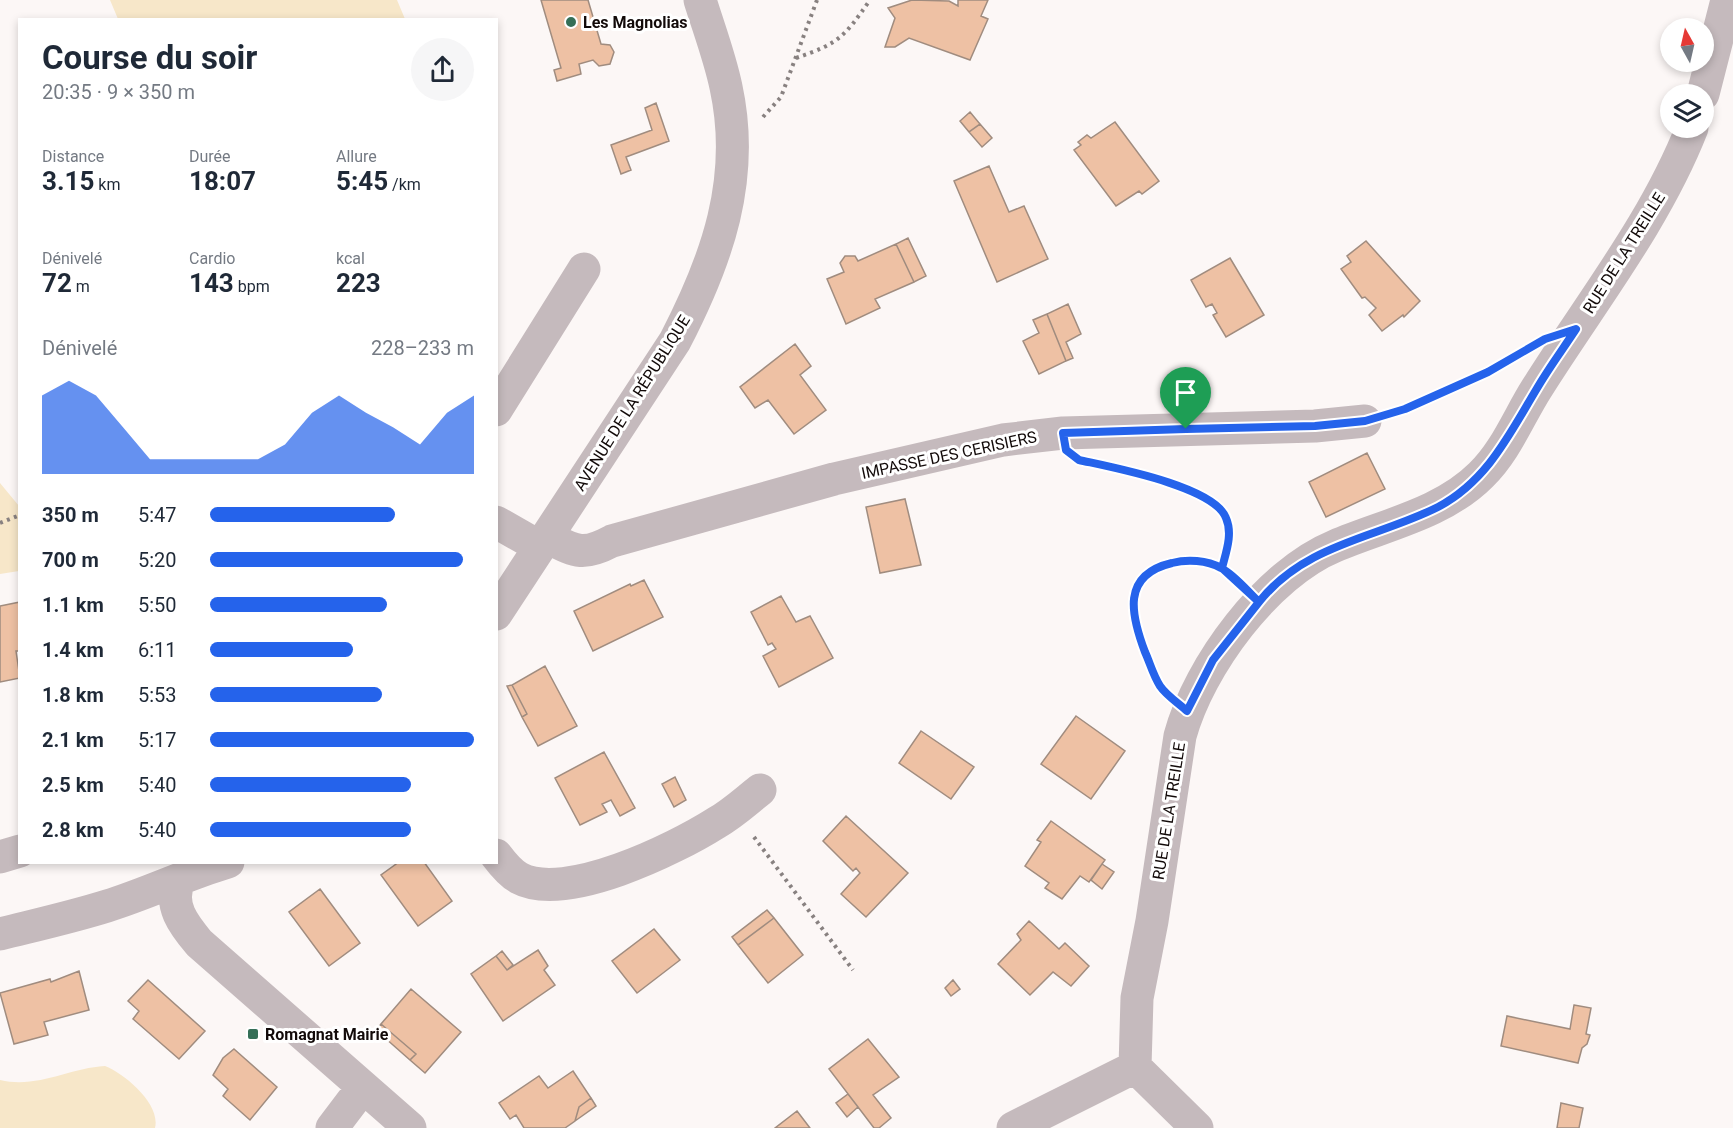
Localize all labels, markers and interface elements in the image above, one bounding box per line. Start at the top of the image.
place label: Les Magnolias [583,13,687,32]
marker: Les Magnolias [564,15,578,29]
north arrow [1660,18,1714,72]
map controls [1660,18,1714,138]
text: Course du soir [42,38,257,77]
button: share [411,38,474,101]
text: 20:35 · 9 × 350 m [42,80,195,104]
button: layers [1660,84,1714,138]
text: Distance [42,147,104,166]
text: Durée [189,147,231,166]
text: Allure [336,147,377,166]
text: 3.15 [42,166,94,196]
text: 18:07 [189,166,256,196]
text: 5:45 [336,166,388,196]
text: km [94,175,120,194]
text: /km [388,175,421,194]
street label: RUE DE LA TREILLE [1579,189,1669,317]
text: Dénivelé [42,249,102,268]
text: Cardio [189,249,235,268]
text: kcal [336,249,365,268]
text: 72 [42,268,72,298]
text: 143 [189,268,234,298]
text: 223 [336,268,381,298]
text: m [72,277,90,296]
text: bpm [234,277,270,296]
street label: AVENUE DE LA RÉPUBLIQUE [570,312,694,494]
text: Dénivelé [42,336,117,360]
text: 228–233 m [371,336,474,360]
pin [1160,367,1211,429]
icon: arrive [1169,376,1202,409]
street label: IMPASSE DES CERISIERS [860,427,1038,483]
text: 350 m [42,503,99,527]
text: 5:47 [138,503,177,527]
text: 700 m [42,548,99,572]
text: 5:20 [138,548,177,572]
text: 1.1 km [42,593,104,617]
text: 5:50 [138,593,177,617]
text: 1.4 km [42,638,104,662]
text: 6:11 [138,638,177,662]
text: 1.8 km [42,683,104,707]
text: 5:53 [138,683,177,707]
text: 2.1 km [42,728,104,752]
text: 5:17 [138,728,177,752]
street label: RUE DE LA TREILLE [1149,741,1189,881]
text: 2.5 km [42,773,104,797]
text: 5:40 [138,773,177,797]
text: 2.8 km [42,818,104,842]
text: 5:40 [138,818,177,842]
place label: Romagnat Mairie [265,1025,389,1044]
marker: Romagnat Mairie [246,1027,260,1041]

